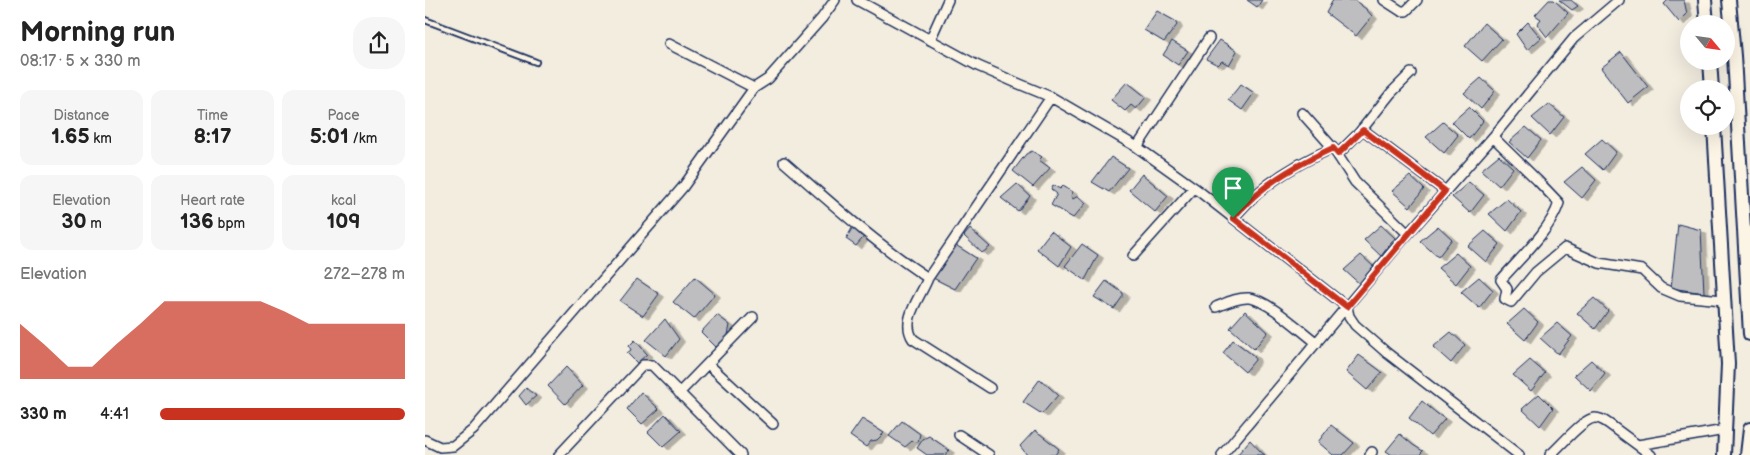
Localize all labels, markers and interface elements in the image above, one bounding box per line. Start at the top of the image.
north arrow [1680,15,1735,70]
map controls [1680,15,1735,135]
text: Morning run [20,16,175,49]
button: share [353,17,405,69]
text: 08:17 · 5 × 330 m [20,52,141,71]
button: locate [1680,80,1735,135]
text: Distance [54,107,109,124]
text: Time [197,107,228,124]
text: Pace [328,107,359,124]
text: 1.65 [51,124,90,149]
text: 8:17 [193,124,232,149]
text: 5:01 [310,124,349,149]
text: km [90,130,112,147]
text: /km [349,130,377,147]
pin [1212,167,1254,218]
icon: arrive [1219,174,1247,202]
text: Elevation [52,192,111,209]
text: Heart rate [180,192,245,209]
text: kcal [331,192,356,209]
text: 30 [61,209,87,234]
text: 136 [180,209,214,234]
text: 109 [326,209,361,234]
text: m [87,215,102,232]
text: bpm [214,215,245,232]
text: Elevation [20,265,87,284]
text: 272–278 m [324,265,405,284]
text: 330 m [20,405,67,424]
text: 4:41 [100,405,129,424]

